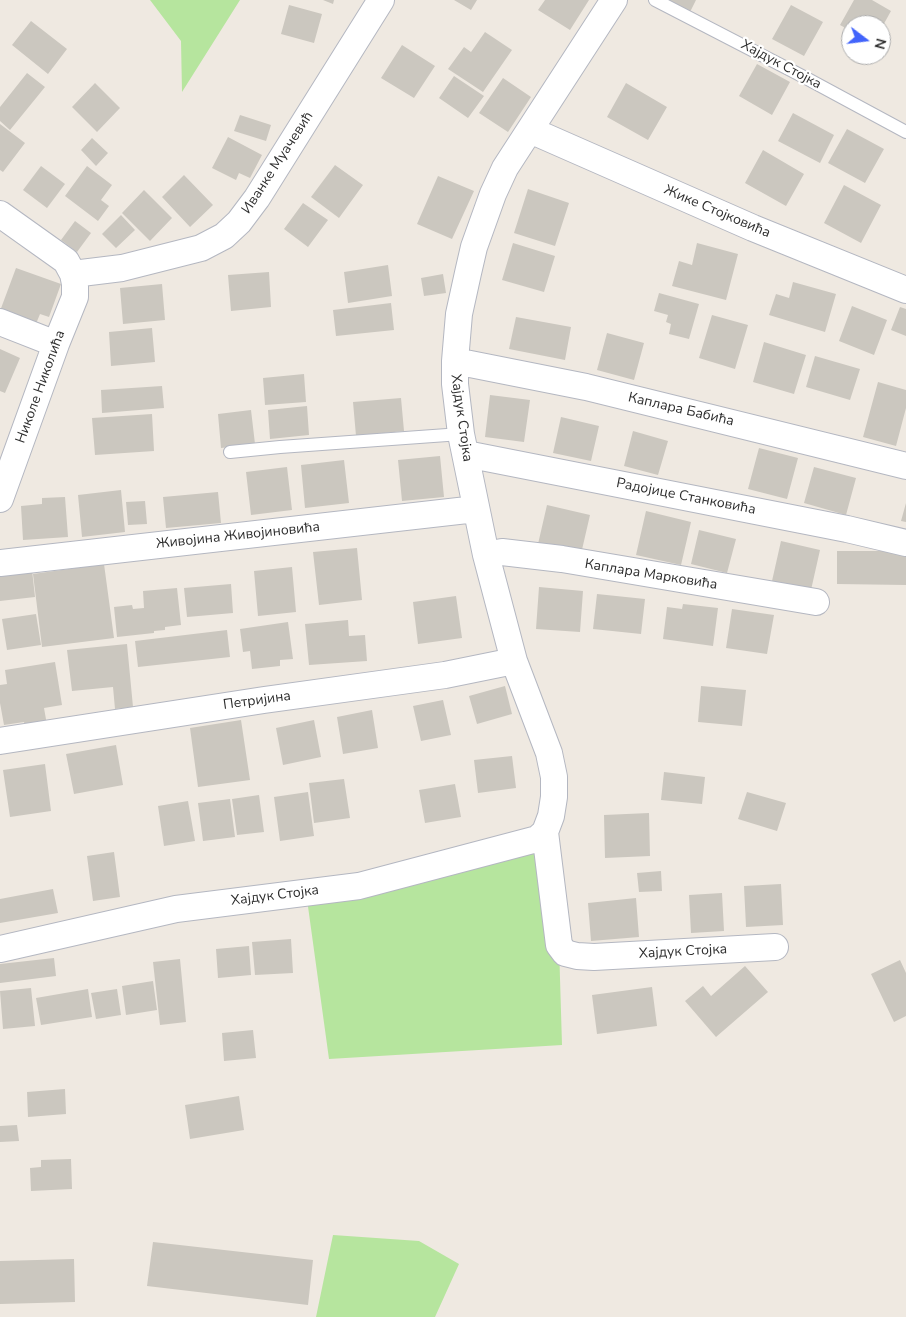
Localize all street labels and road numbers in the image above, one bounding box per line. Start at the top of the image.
street label: Хајдук Стојка [738,37,824,93]
street label: Иванке Муачевић [239,109,317,217]
street label: Жике Стојковића [661,182,773,242]
street label: Николе Николића [13,328,69,446]
street label: Хајдук Стојка [447,373,475,463]
street label: Каплара Бабића [626,390,736,430]
street label: Радојице Станковића [615,475,757,519]
street label: Живојина Живојиновића [155,519,321,553]
street label: Каплара Марковића [583,556,719,594]
street label: Петријина [222,688,292,714]
street label: Хајдук Стојка [230,882,320,910]
street label: Хајдук Стојка [638,941,728,963]

